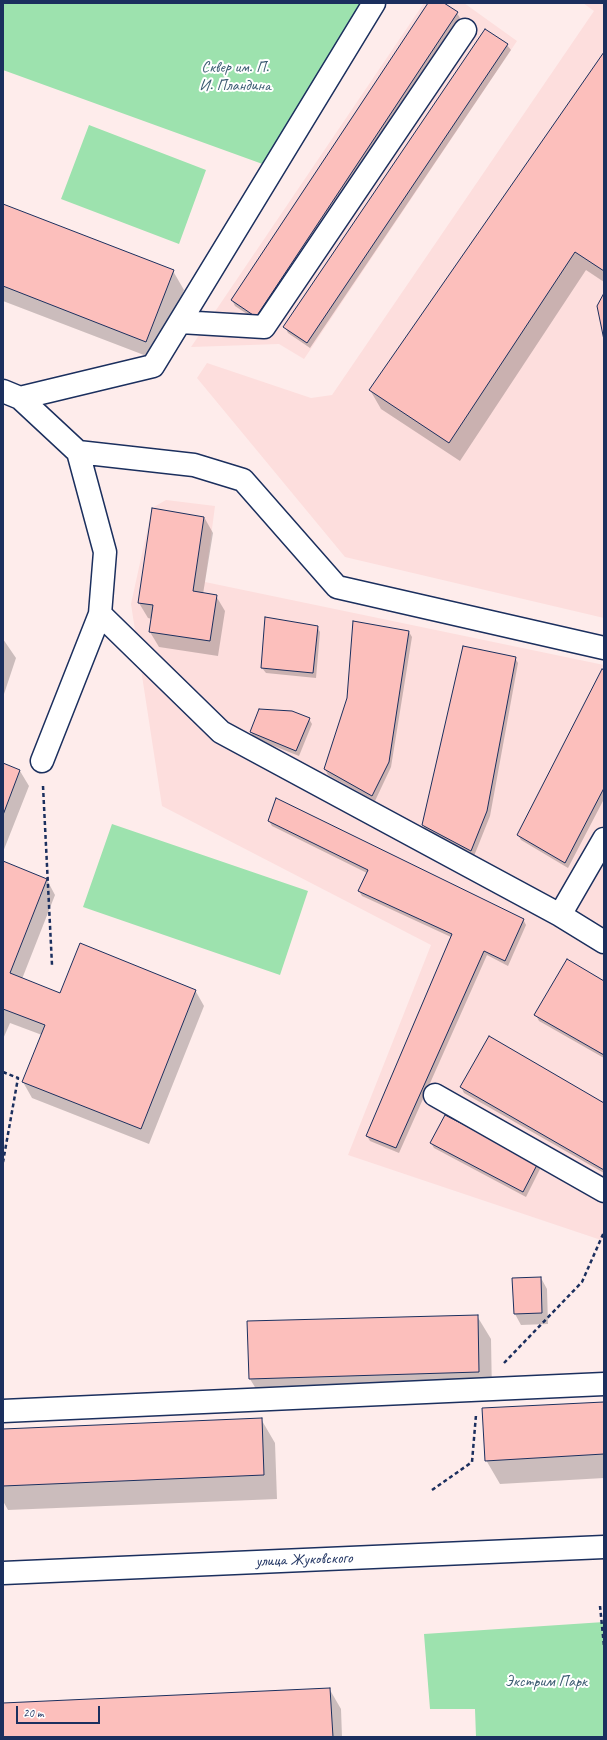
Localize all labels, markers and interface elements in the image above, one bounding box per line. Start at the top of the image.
park label: Сквер им. П. И. Пландина [199,58,271,96]
street label: улица Жуковского [255,1549,353,1571]
park label: Экстрим Парк [505,1672,587,1692]
scale bar [18,1698,102,1724]
text: 20 m [23,1705,43,1721]

